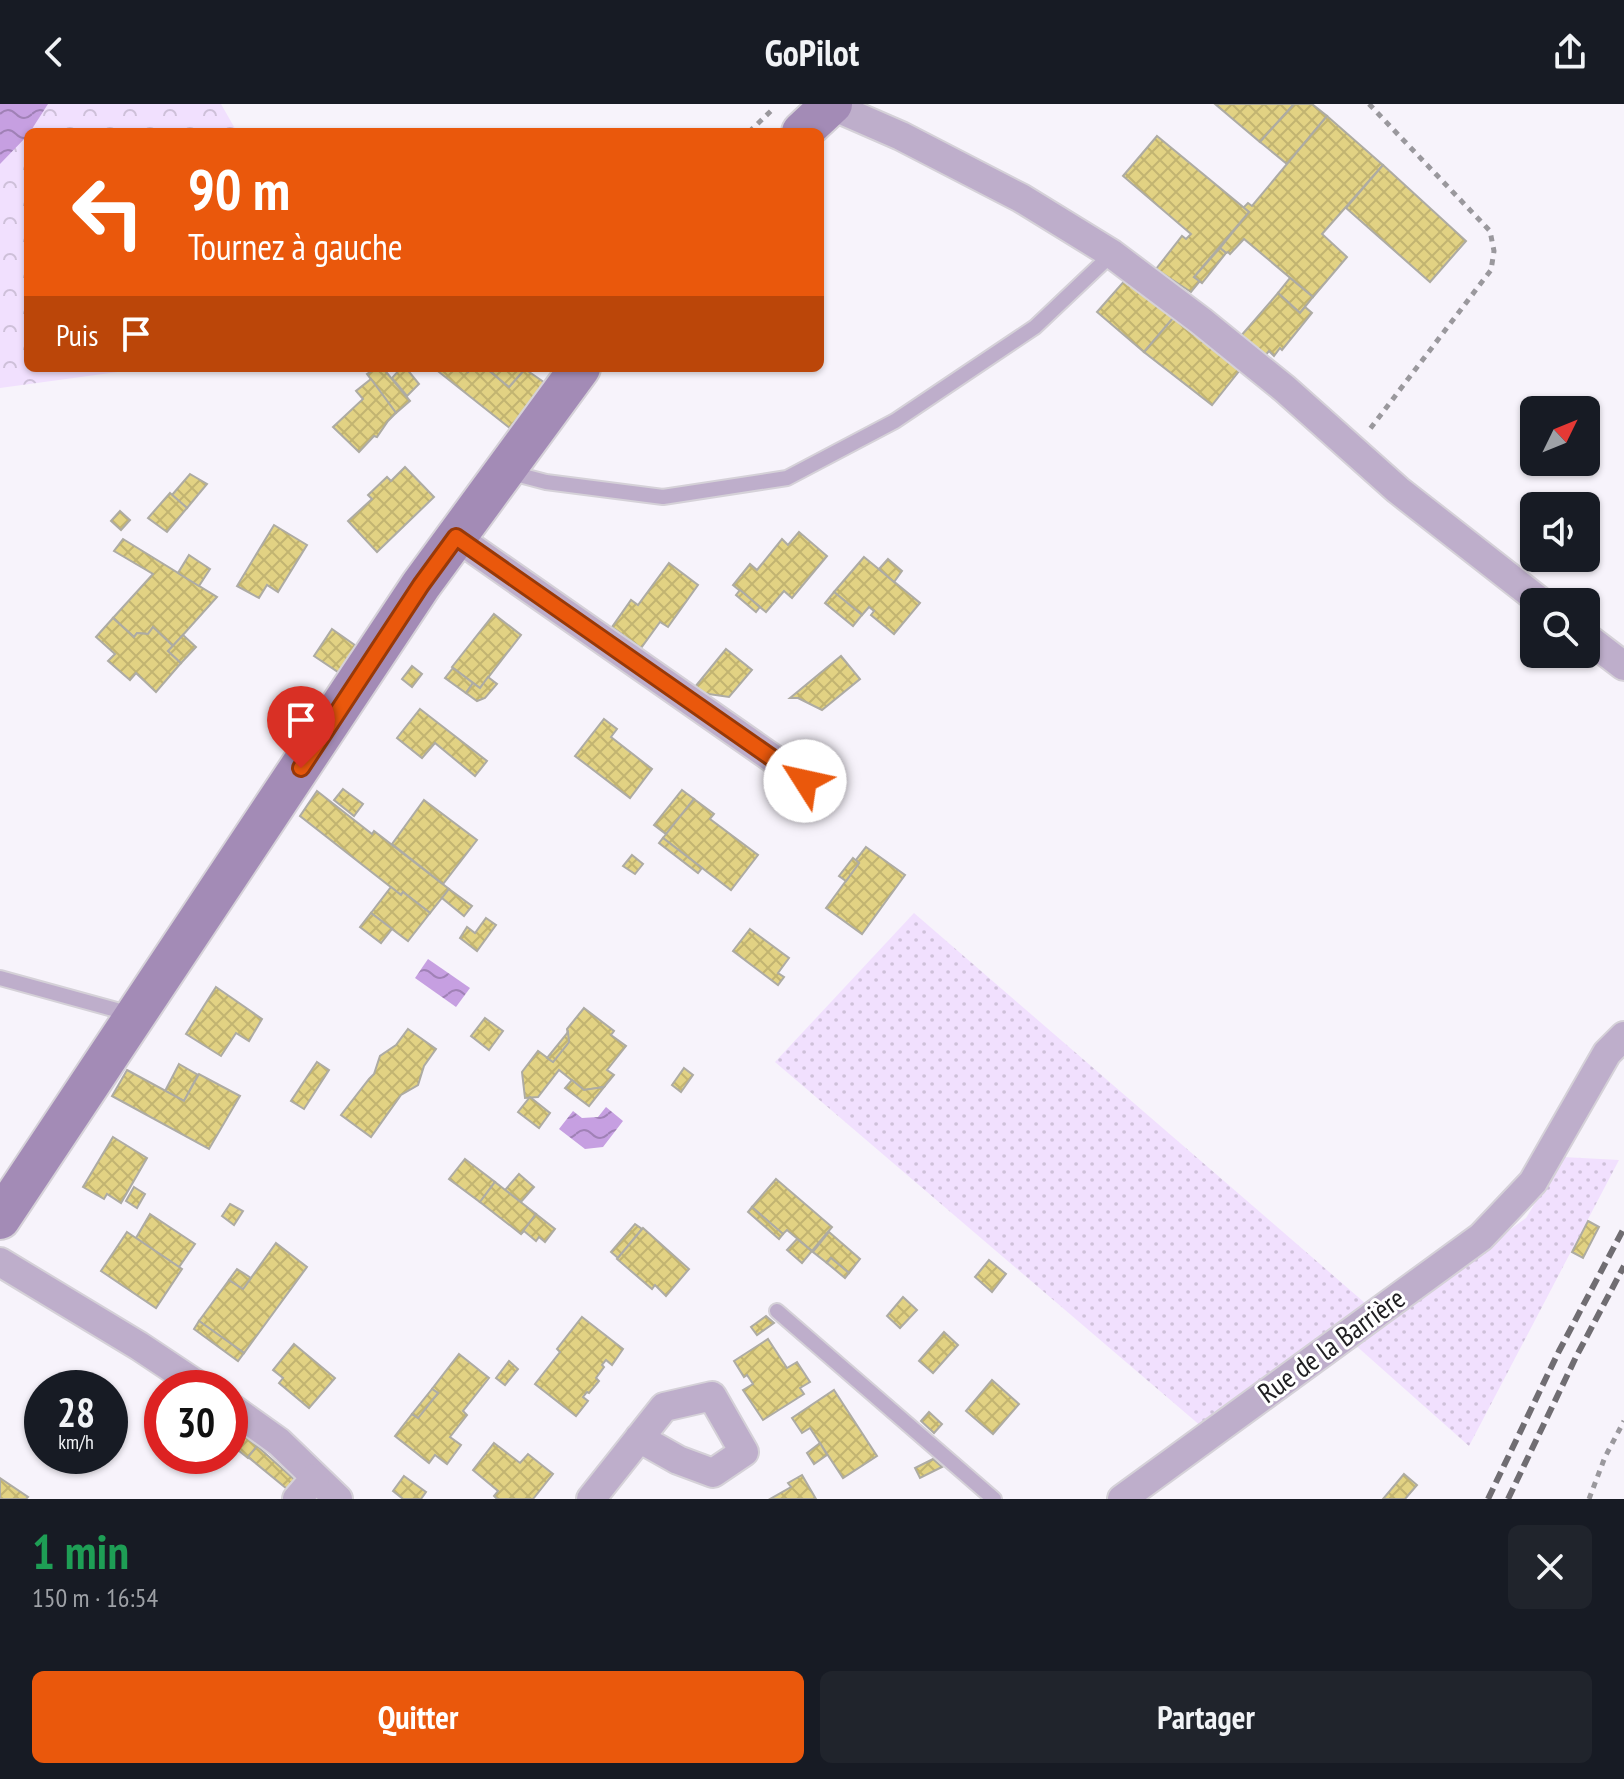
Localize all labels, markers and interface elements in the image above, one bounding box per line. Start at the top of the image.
text: GoPilot [765,29,859,76]
icon: back [32,30,76,74]
icon: share [1548,30,1592,74]
text: 90 m [188,153,290,225]
icon: left [56,160,160,264]
text: Tournez à gauche [188,223,403,270]
icon: arrive [114,312,158,356]
text: Puis [56,315,98,354]
north arrow [1520,396,1600,476]
map controls [1520,396,1600,668]
button: sound [1520,492,1600,572]
button: search [1520,588,1600,668]
pin [267,686,335,768]
icon: arrive [279,698,323,742]
position arrow [763,739,847,823]
street label: Rue de la Barrière [1250,1279,1412,1411]
speed limit sign: 30 [144,1370,248,1474]
text: 28 [57,1386,95,1438]
text: km/h [58,1429,94,1455]
text: 1 min [32,1520,129,1582]
button: close [1508,1525,1592,1609]
text: 150 m · 16:54 [32,1581,158,1614]
button: Quitter [32,1671,804,1763]
button: Partager [820,1671,1592,1763]

